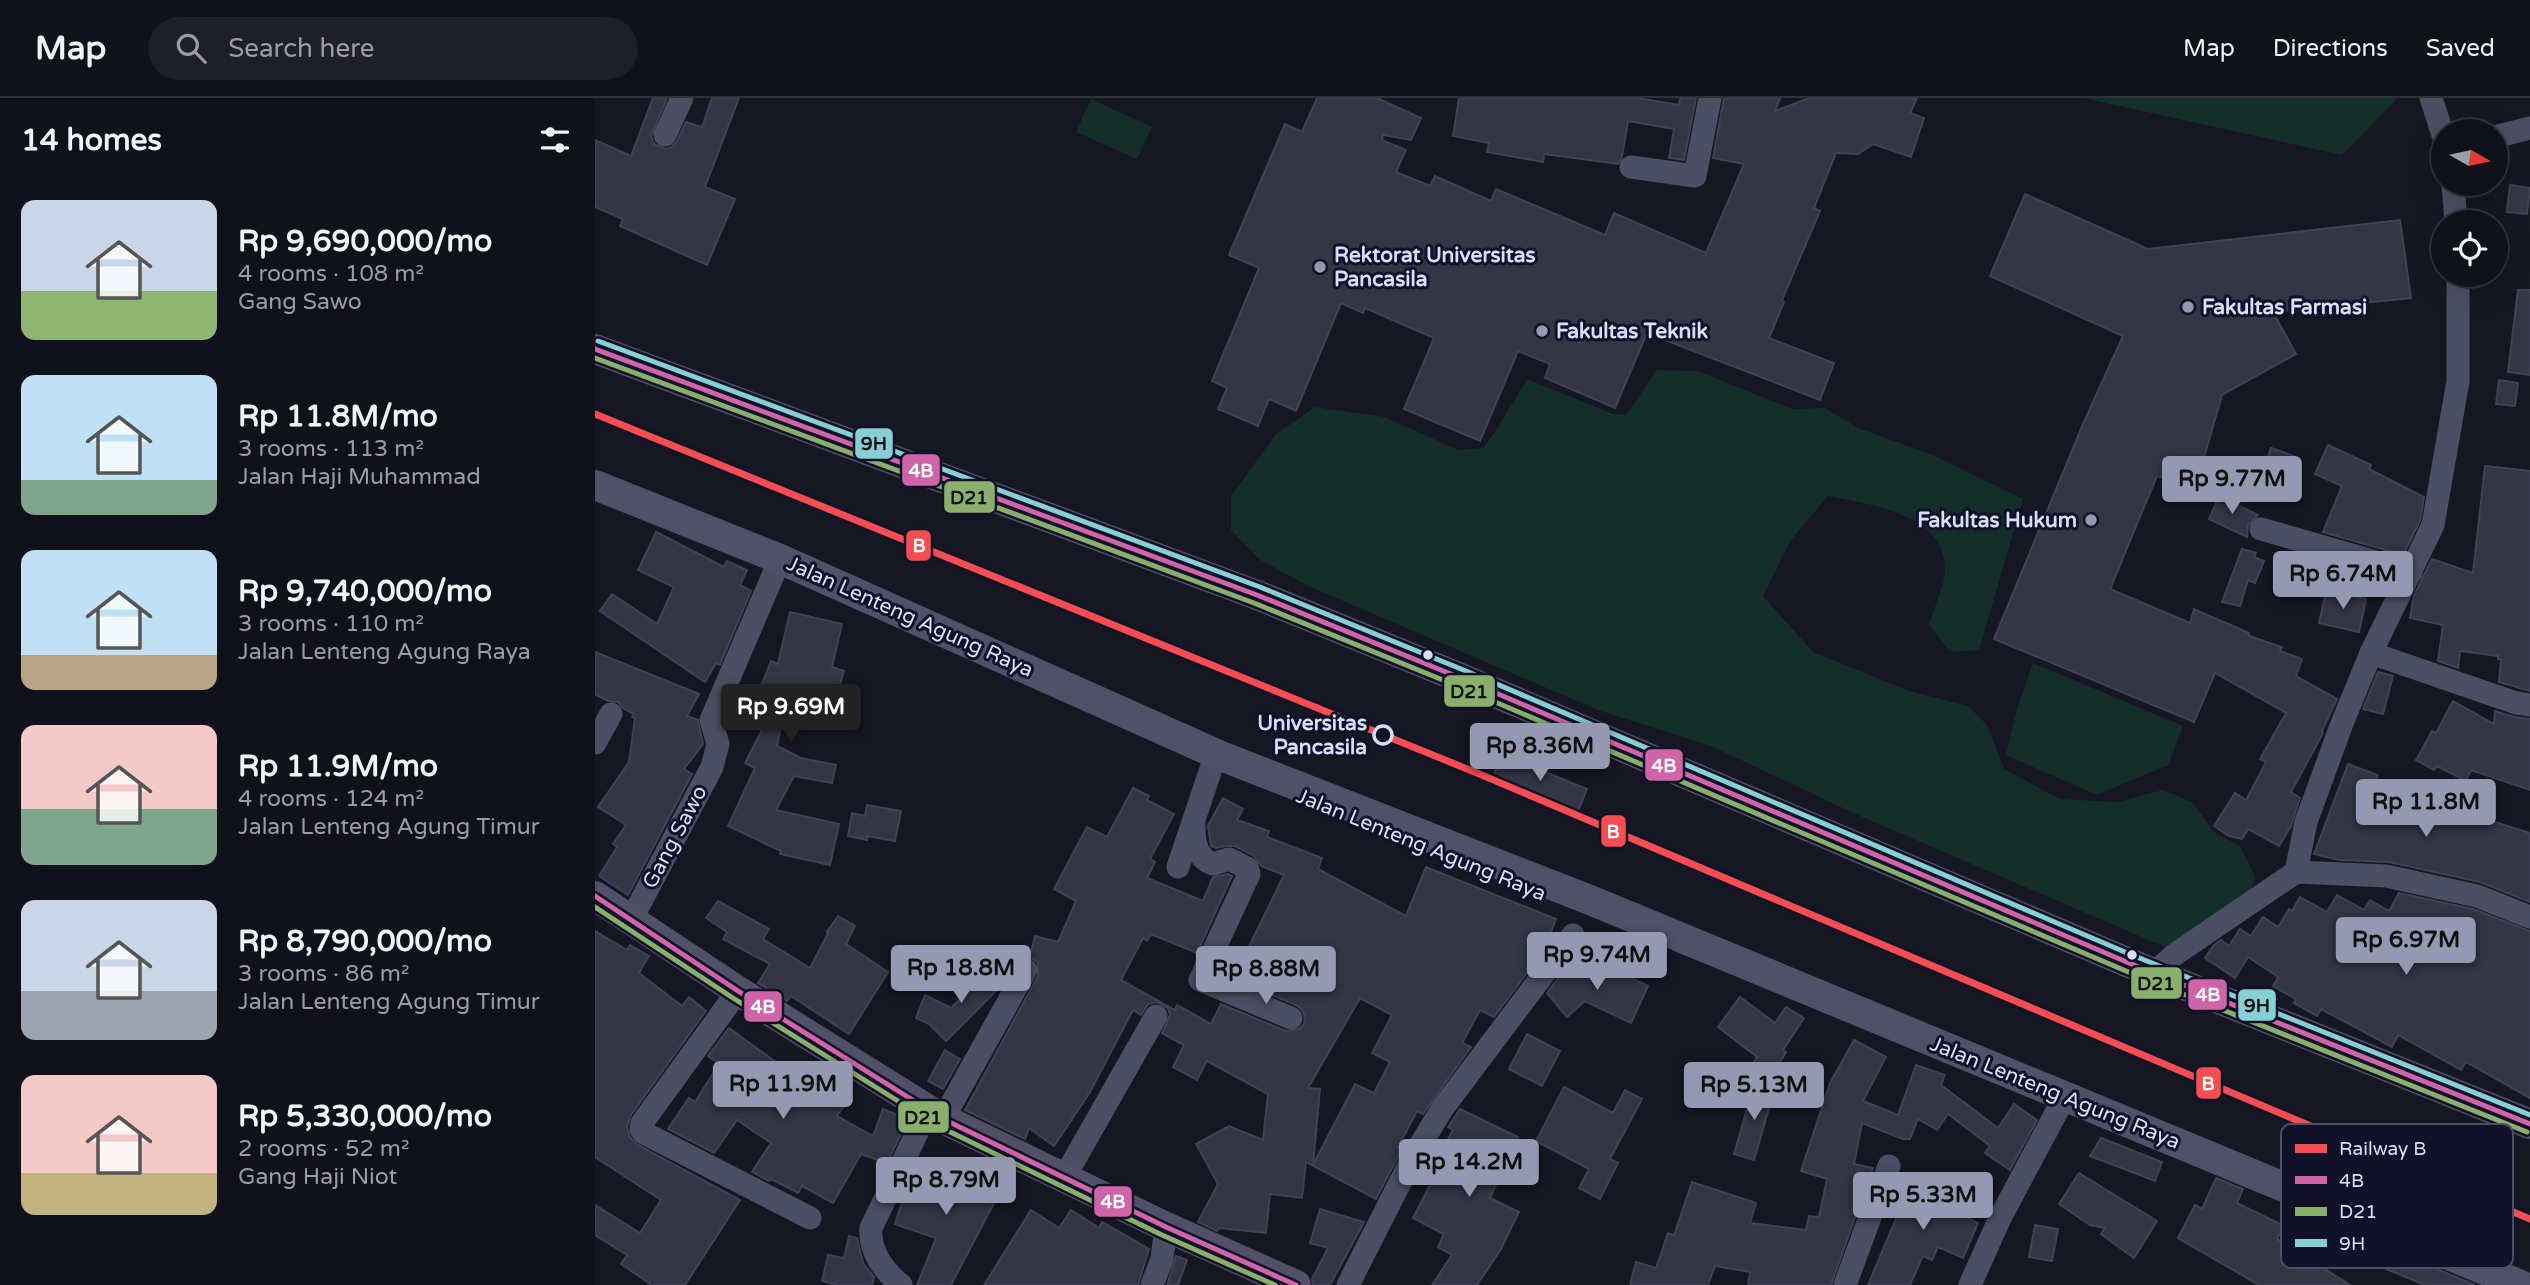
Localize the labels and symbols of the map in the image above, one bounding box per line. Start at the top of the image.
north arrow [2431,119,2508,196]
place label: Rektorat Universitas Pancasila [1334,243,1536,292]
marker: Rektorat Universitas Pancasila [1312,259,1328,275]
place label: Fakultas Farmasi [2202,295,2367,320]
marker: Fakultas Farmasi [2180,299,2196,315]
place label: Fakultas Teknik [1556,319,1709,344]
marker: Fakultas Teknik [1534,323,1550,339]
line badge: 9H [854,427,894,460]
text: 9H [861,433,887,455]
line badge: 4B [901,453,941,487]
pin: Rp 9.77M [2160,456,2304,516]
text: 4B [908,460,934,482]
line badge: D21 [943,480,996,514]
text: D21 [950,487,988,509]
place label: Fakultas Hukum [1917,508,2077,533]
marker: Fakultas Hukum [2083,512,2099,528]
line badge: B [905,529,932,562]
text: B [912,535,926,557]
street label: Jalan Lenteng Agung Raya [783,551,1037,683]
pin: Rp 6.74M [2271,552,2415,611]
unlabelled marker [1421,648,1435,662]
line badge: D21 [1443,674,1496,708]
text: D21 [1450,681,1488,703]
pin: Rp 9.69M [719,684,863,744]
place label: Universitas Pancasila [1257,711,1367,760]
pin: Rp 8.36M [1468,724,1612,783]
marker: Universitas Pancasila [1373,725,1393,745]
line badge: 4B [1644,748,1684,782]
text: 4B [1651,755,1677,777]
pin: Rp 11.8M [2354,780,2498,839]
street label: Gang Sawo [637,781,713,893]
street label: Jalan Lenteng Agung Raya [1292,783,1550,907]
line badge: B [1600,814,1627,848]
text: B [1606,821,1620,843]
pin: Rp 6.97M [2334,918,2478,977]
pin: Rp 9.74M [1525,932,1669,992]
pin: Rp 18.8M [889,946,1033,1005]
pin: Rp 8.88M [1194,946,1338,1006]
unlabelled marker [2125,948,2139,962]
line badge: D21 [2130,966,2183,1000]
text: D21 [2137,973,2175,995]
line badge: 4B [2187,978,2228,1011]
text: 4B [2195,984,2221,1006]
line badge: 9H [2237,988,2277,1022]
line badge: 4B [743,990,783,1023]
text: 9H [2244,995,2270,1017]
text: 4B [750,996,776,1018]
street label: Jalan Lenteng Agung Raya [1926,1031,2184,1155]
pin: Rp 11.9M [711,1062,855,1121]
pin: Rp 5.13M [1682,1062,1826,1122]
line badge: B [2195,1066,2222,1100]
text: B [2201,1073,2215,1095]
line badge: D21 [897,1100,950,1134]
text: D21 [904,1107,942,1129]
legend [2281,1124,2513,1268]
text: Railway B [2339,1138,2426,1160]
pin: Rp 14.2M [1397,1140,1541,1199]
pin: Rp 8.79M [874,1158,1018,1217]
text: 4B [2339,1170,2364,1192]
pin: Rp 5.33M [1851,1172,1995,1232]
line badge: 4B [1093,1185,1133,1218]
text: 4B [1100,1191,1126,1213]
text: D21 [2339,1201,2377,1223]
text: 9H [2339,1233,2365,1255]

